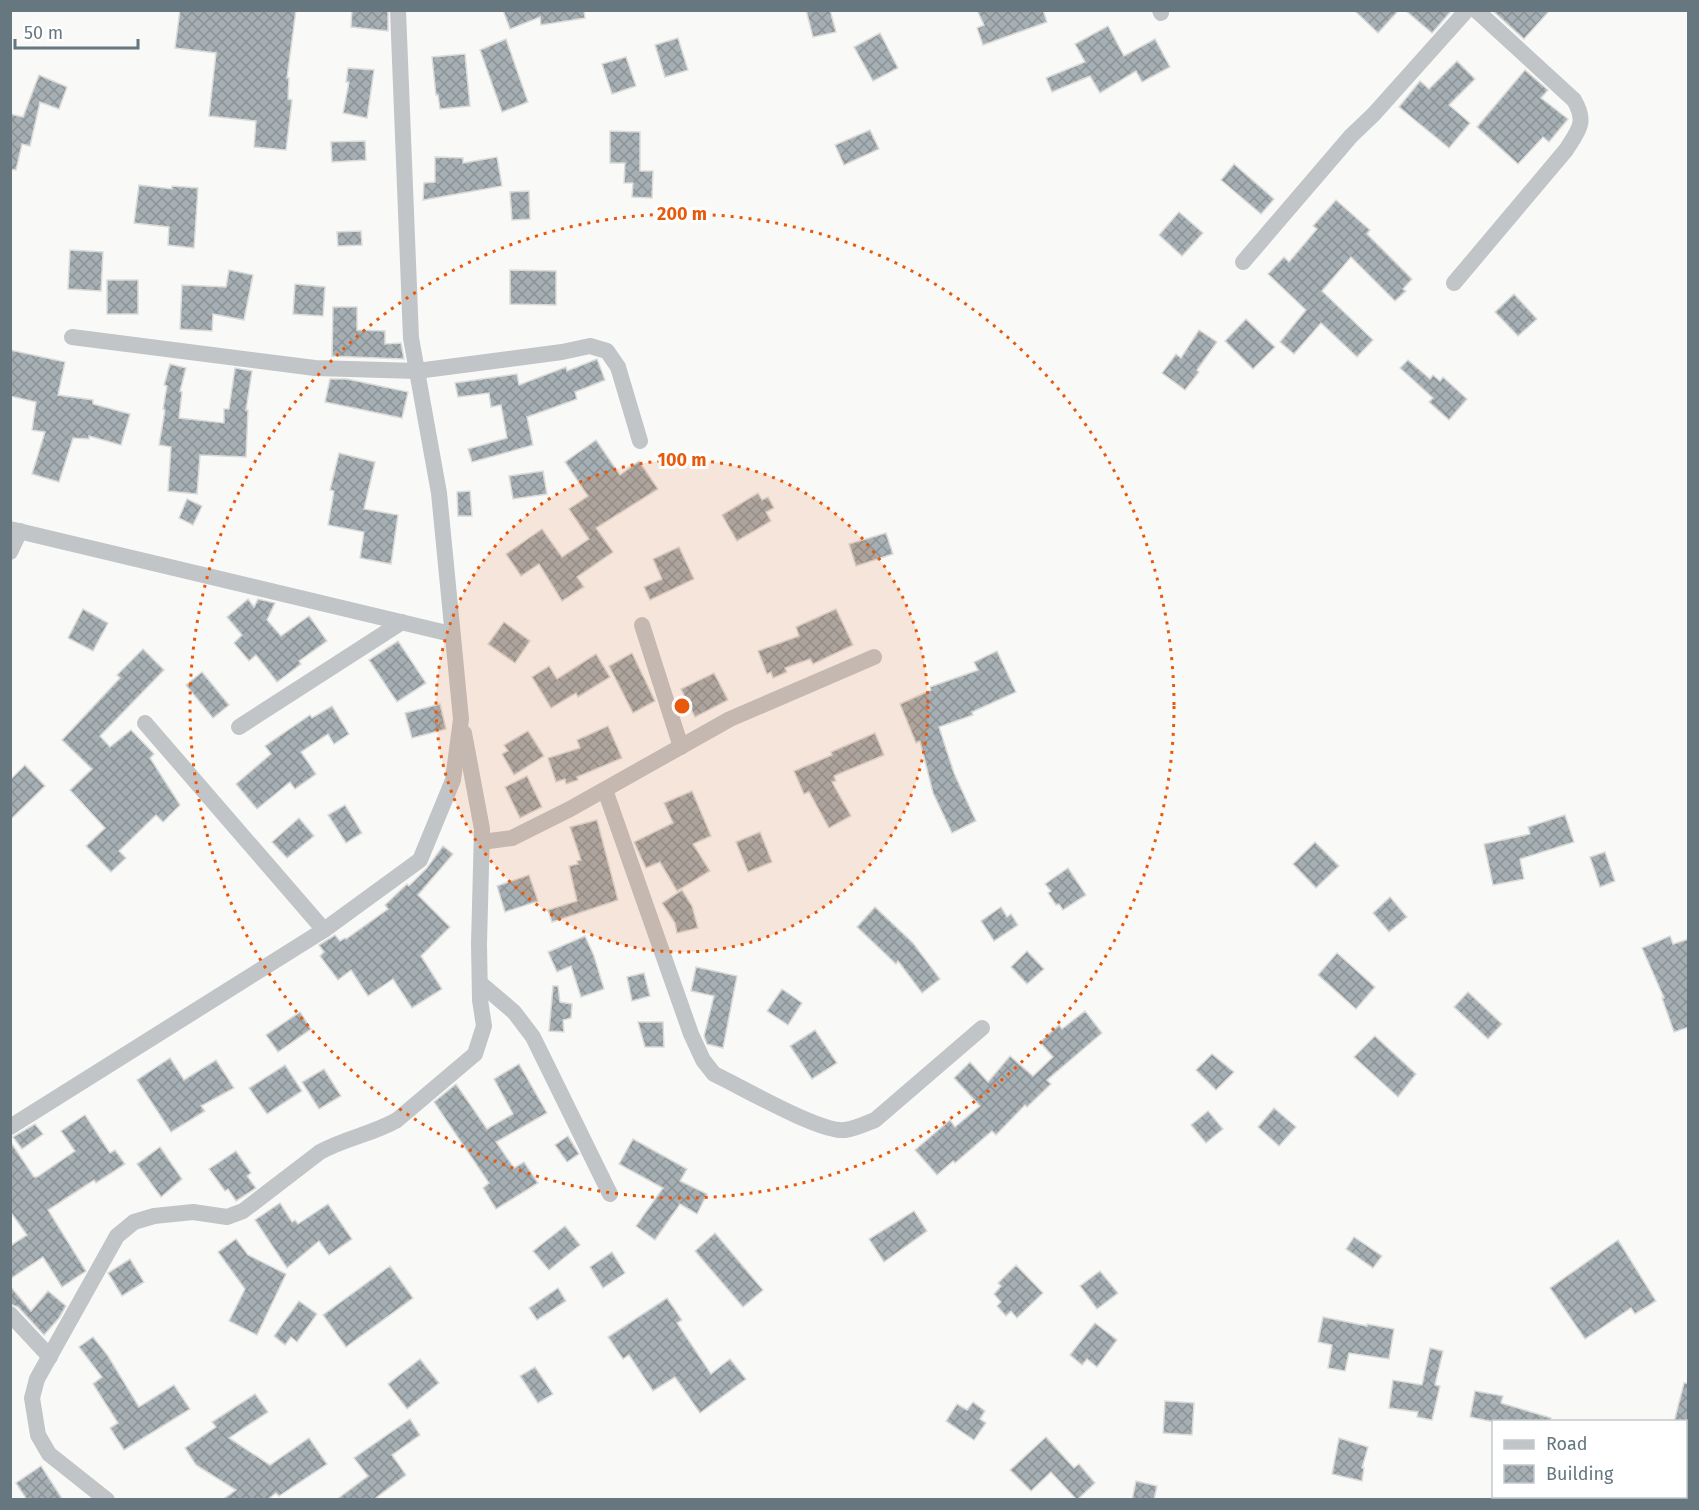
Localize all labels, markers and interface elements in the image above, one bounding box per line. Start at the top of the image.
scale bar [15,12,138,50]
text: 50 m [24,22,63,44]
text: 200 m [657,203,707,225]
text: 100 m [658,449,706,471]
centre of rings [672,696,692,716]
legend [1492,1420,1687,1498]
text: Road [1546,1433,1588,1455]
text: Building [1546,1463,1614,1485]

